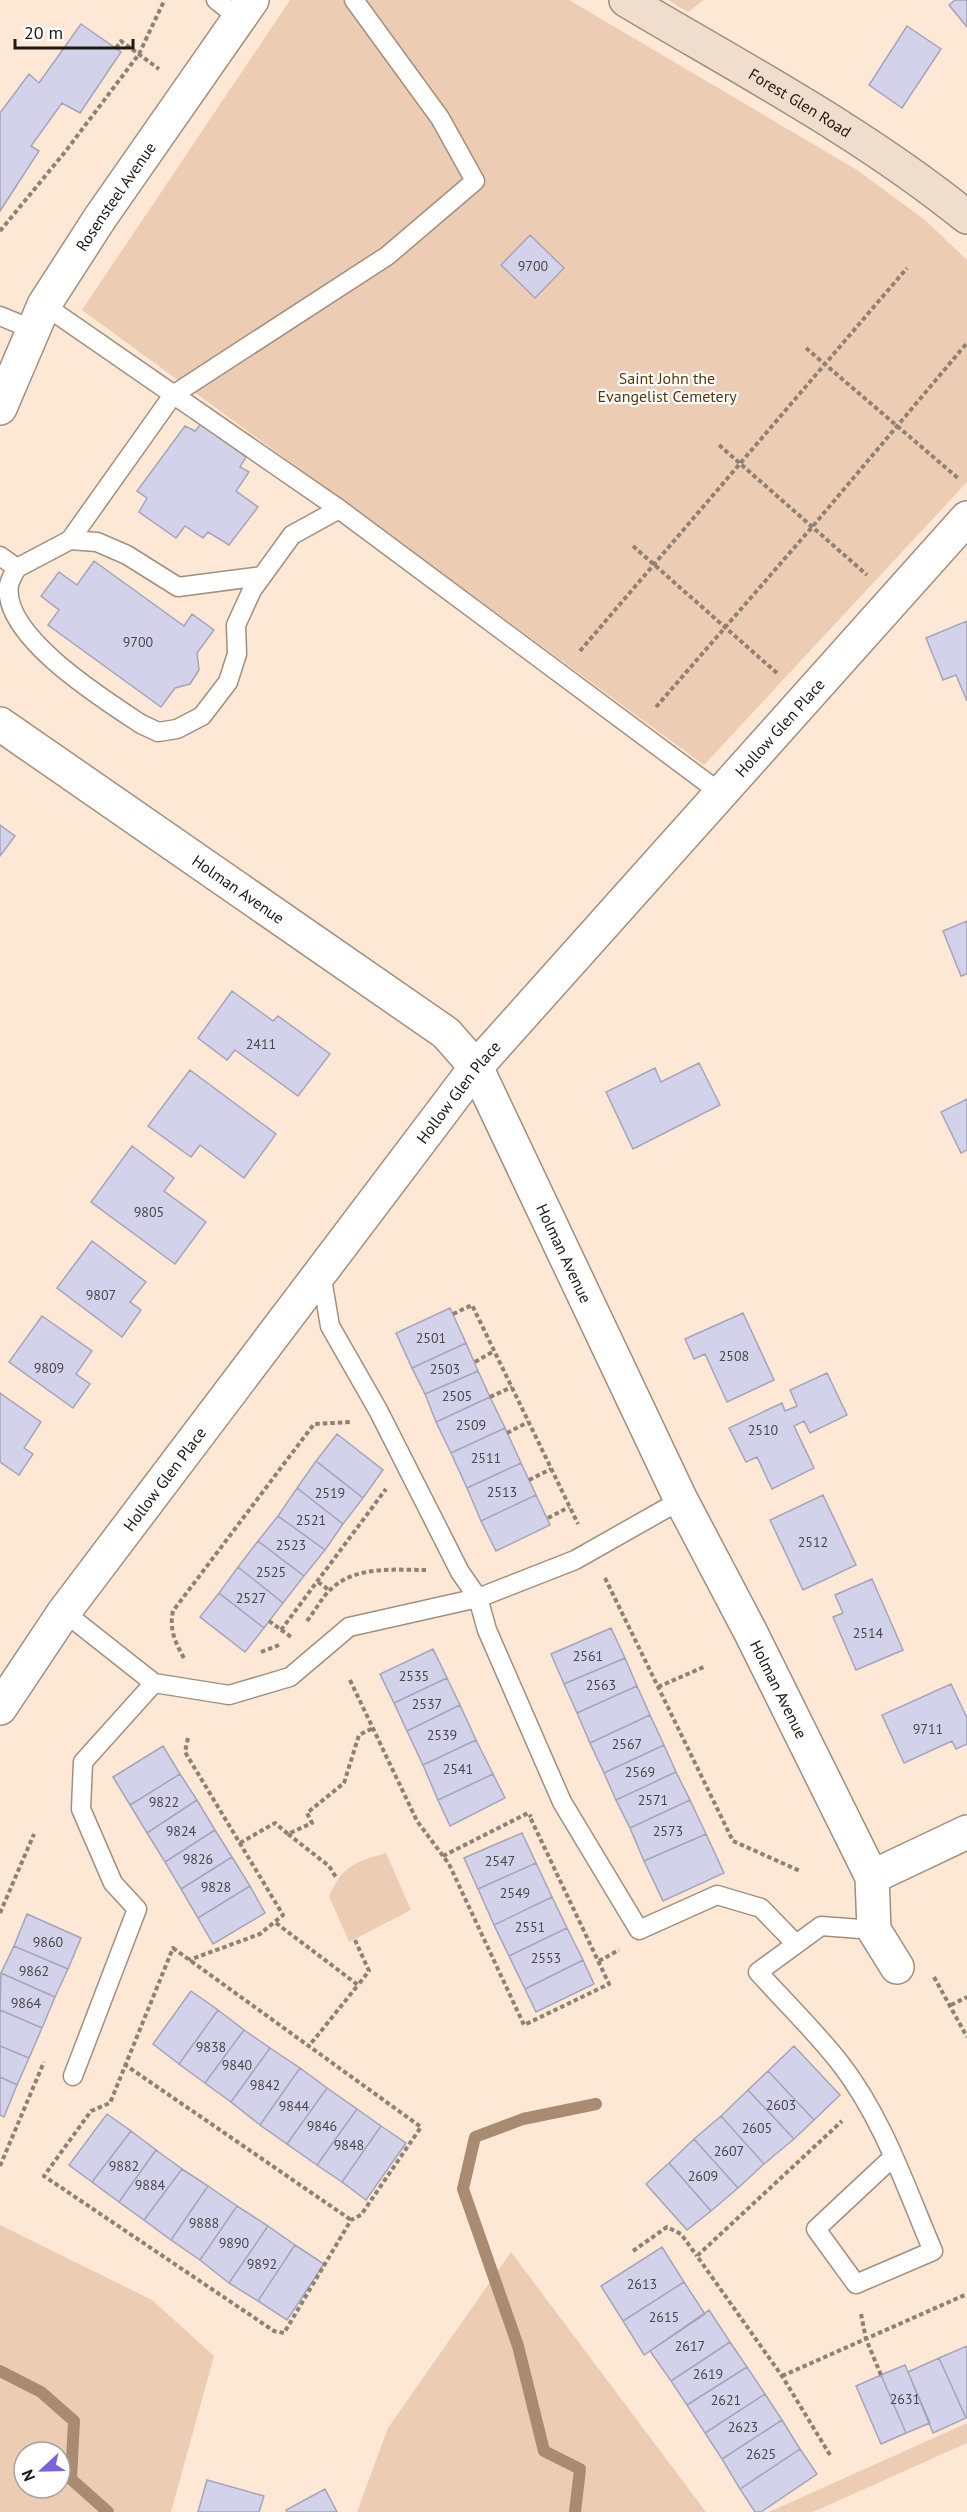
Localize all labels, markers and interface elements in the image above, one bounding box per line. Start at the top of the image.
scale bar [15,12,134,50]
text: 20 m [24,21,63,44]
street label: Forest Glen Road [745,64,855,141]
street label: Rosensteel Avenue [71,138,160,255]
house number: 9700 [518,257,549,275]
park label: Saint John the Evangelist Cemetery [597,368,737,406]
house number: 9700 [123,633,154,651]
street label: Hollow Glen Place [730,674,829,781]
street label: Holman Avenue [188,850,288,928]
house number: 2411 [246,1035,276,1053]
street label: Hollow Glen Place [412,1037,505,1147]
street label: Holman Avenue [532,1200,596,1306]
house number: 9805 [134,1203,164,1221]
house number: 9807 [86,1286,116,1304]
house number: 2501 [416,1329,446,1347]
house number: 2508 [719,1347,749,1365]
house number: 9809 [34,1359,64,1377]
house number: 2503 [430,1360,460,1378]
house number: 2505 [442,1387,472,1405]
house number: 2509 [456,1416,486,1434]
house number: 2510 [748,1421,779,1439]
street label: Hollow Glen Place [119,1423,210,1535]
house number: 2511 [471,1449,501,1467]
house number: 2513 [487,1483,517,1501]
house number: 2519 [315,1484,345,1502]
house number: 2521 [296,1511,326,1529]
house number: 2512 [798,1533,828,1551]
house number: 2523 [276,1536,306,1554]
house number: 2525 [256,1563,286,1581]
house number: 2527 [236,1589,266,1607]
house number: 2514 [853,1624,884,1642]
street label: Holman Avenue [746,1637,812,1742]
house number: 2561 [573,1647,603,1665]
house number: 2535 [399,1667,429,1685]
house number: 2563 [586,1676,616,1694]
house number: 2537 [412,1695,442,1713]
house number: 9711 [913,1720,943,1738]
house number: 2539 [427,1726,457,1744]
house number: 2567 [612,1735,642,1753]
house number: 2541 [443,1760,473,1778]
house number: 2569 [625,1763,655,1781]
house number: 2571 [638,1791,668,1809]
house number: 9822 [149,1793,179,1811]
house number: 9824 [166,1822,197,1840]
house number: 2573 [653,1822,683,1840]
house number: 9826 [183,1850,213,1868]
house number: 2547 [485,1852,515,1870]
house number: 9828 [201,1878,231,1896]
house number: 2549 [500,1884,530,1902]
house number: 2551 [515,1918,545,1936]
house number: 9860 [33,1933,64,1951]
house number: 2553 [531,1949,561,1967]
house number: 9862 [19,1962,49,1980]
house number: 9864 [11,1994,42,2012]
house number: 9838 [196,2038,226,2056]
house number: 9840 [222,2056,253,2074]
house number: 9842 [250,2076,280,2094]
house number: 2603 [766,2096,796,2114]
house number: 9844 [279,2097,310,2115]
house number: 9846 [307,2117,337,2135]
house number: 2605 [742,2119,772,2137]
house number: 9848 [334,2136,364,2154]
house number: 2607 [714,2142,744,2160]
house number: 9882 [109,2157,139,2175]
house number: 2609 [688,2167,718,2185]
house number: 9884 [135,2176,166,2194]
house number: 9888 [189,2214,219,2232]
house number: 9890 [219,2234,250,2252]
house number: 9892 [247,2255,277,2273]
house number: 2613 [627,2275,657,2293]
house number: 2615 [649,2308,679,2326]
house number: 2617 [675,2337,705,2355]
house number: 2619 [693,2365,723,2383]
house number: 2631 [890,2390,920,2408]
house number: 2621 [711,2391,741,2409]
house number: 2623 [728,2418,758,2436]
north arrow [12,2440,72,2500]
house number: 2625 [746,2445,776,2463]
text: N [17,2467,39,2484]

